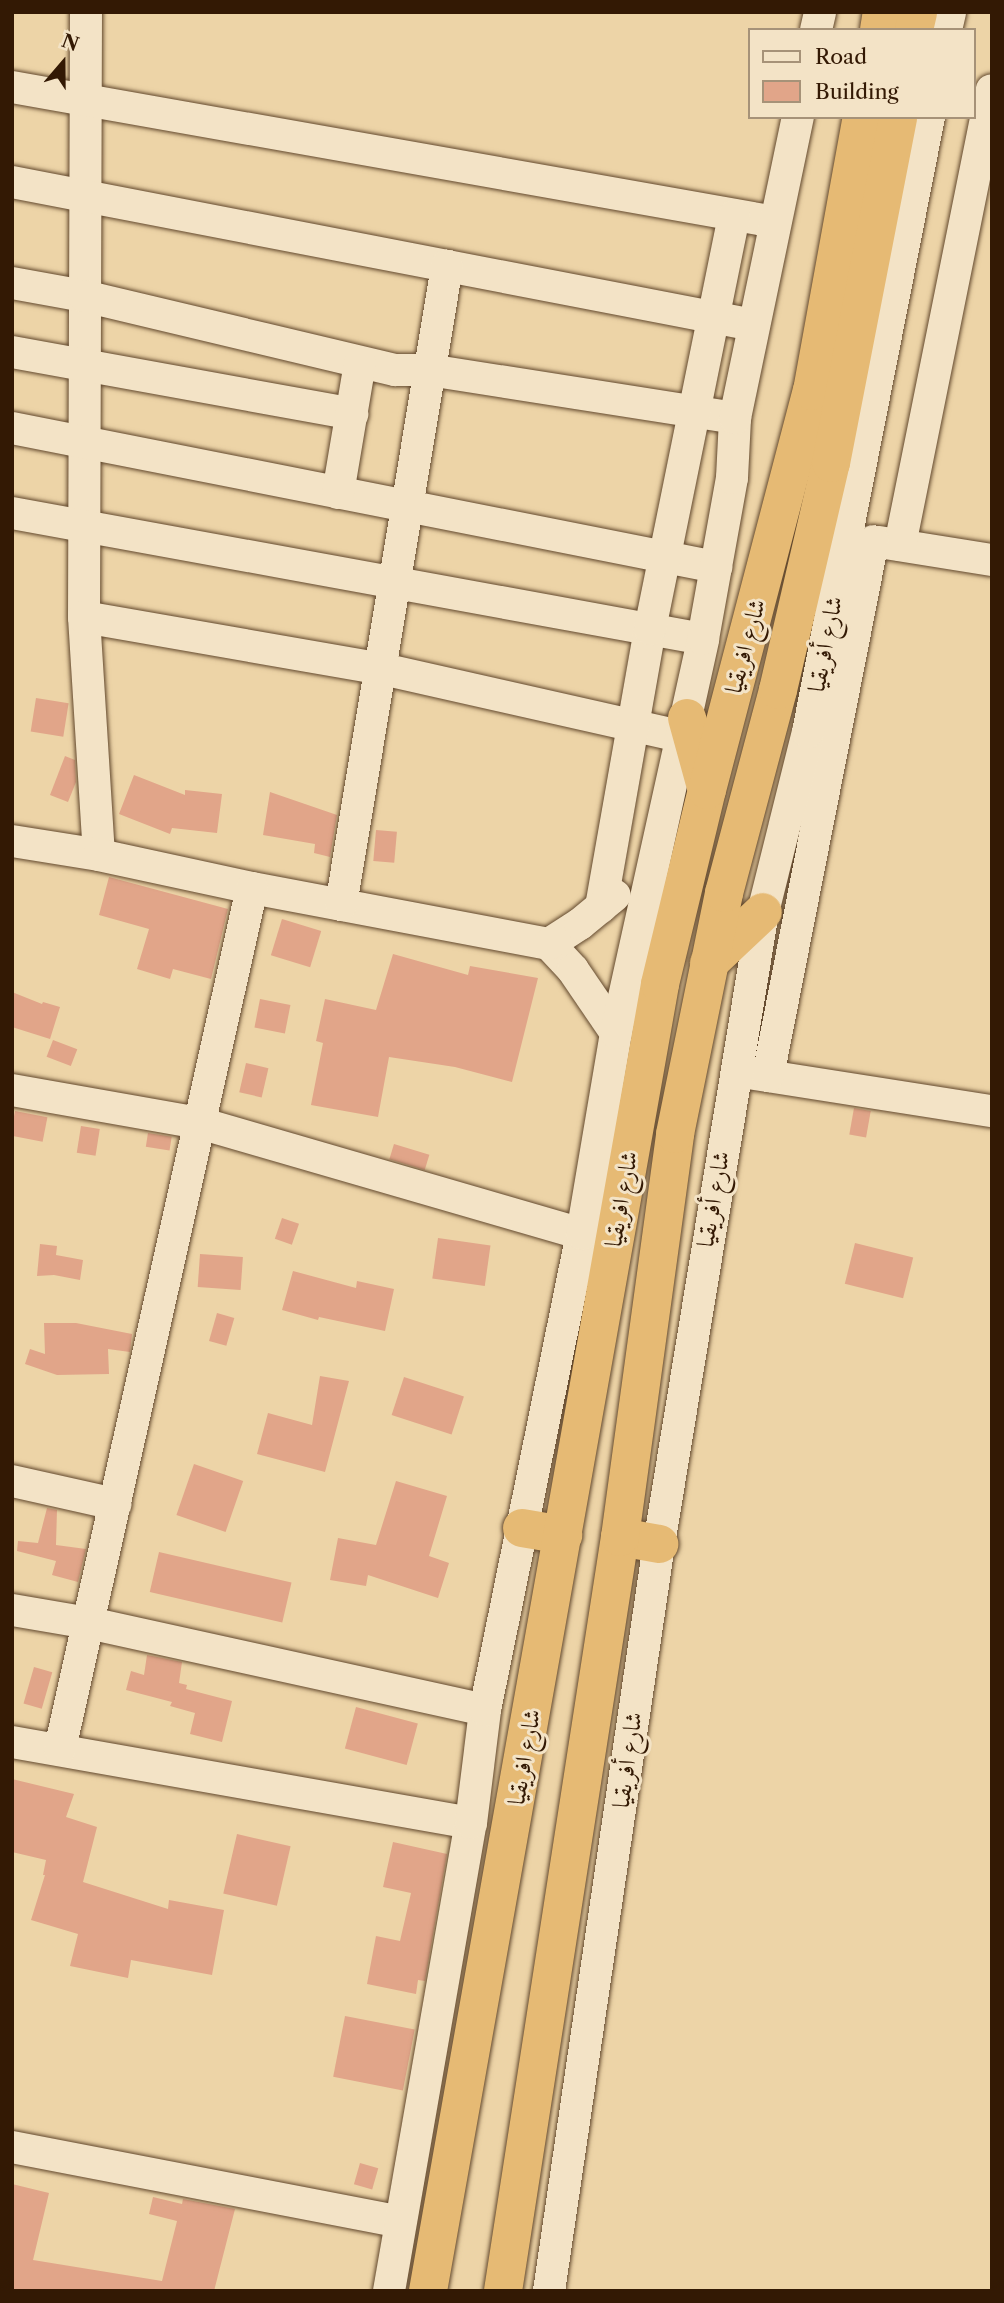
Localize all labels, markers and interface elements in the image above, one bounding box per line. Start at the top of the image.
north arrow [28,28,98,98]
legend [748,28,976,119]
text: N [59,29,82,56]
text: Road [815,44,867,69]
text: Building [815,79,899,104]
street label: شارع أفريقيا [802,594,848,694]
street label: شارع افريقيا [719,596,771,696]
street label: شارع افريقيا [598,1149,644,1249]
street label: شارع أفريقيا [690,1149,736,1249]
street label: شارع افريقيا [501,1707,547,1807]
street label: شارع أفريقيا [606,1710,648,1810]

